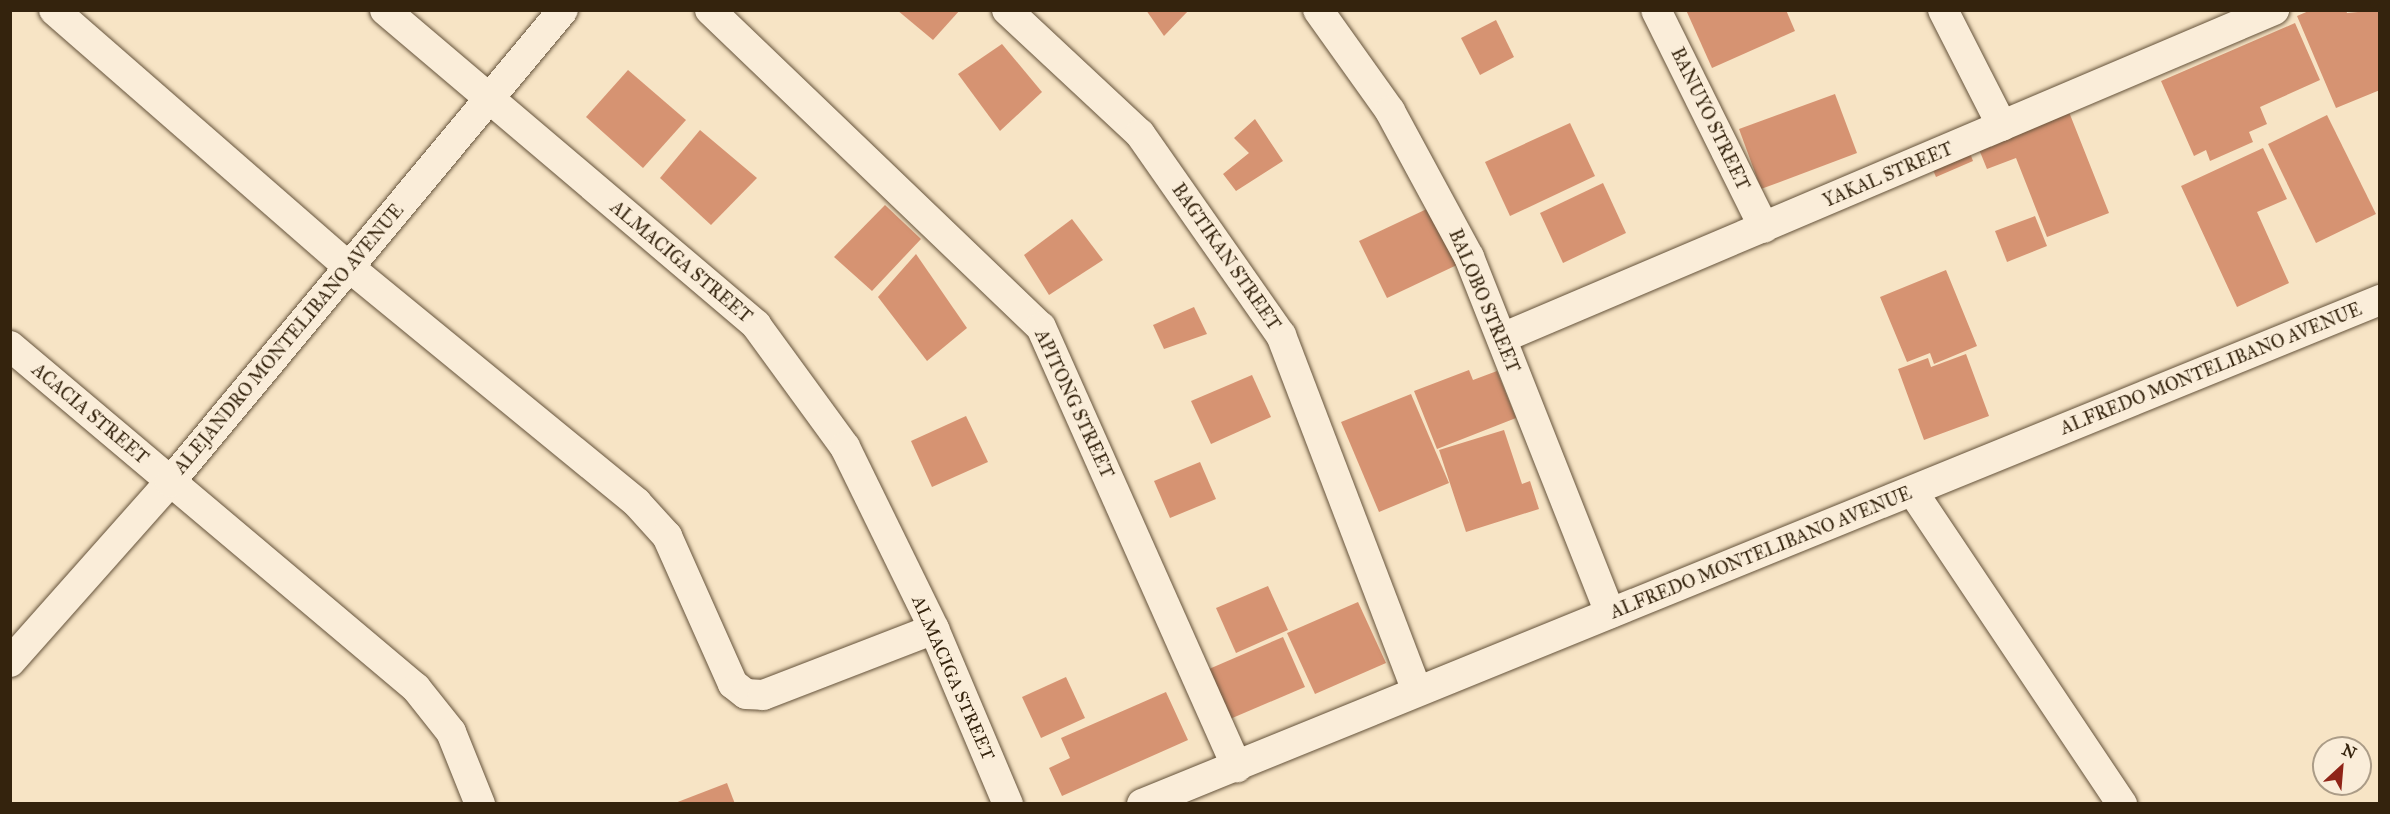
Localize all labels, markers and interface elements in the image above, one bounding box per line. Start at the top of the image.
street label: BANUYO STREET [1666,44,1754,194]
street label: YAKAL STREET [1820,138,1956,212]
street label: BAGTIKAN STREET [1167,179,1285,335]
street label: ALMACIGA STREET [606,197,756,327]
street label: ALEJANDRO MONTELIBANO AVENUE [170,200,408,478]
street label: BALOBO STREET [1444,226,1524,376]
street label: ALFREDO MONTELIBANO AVENUE [2057,298,2365,440]
street label: APITONG STREET [1030,326,1118,482]
street label: ACACIA STREET [27,359,153,469]
street label: ALFREDO MONTELIBANO AVENUE [1607,482,1915,624]
street label: ALMACIGA STREET [907,592,999,764]
north arrow [2312,736,2372,796]
text: N [2339,740,2359,763]

